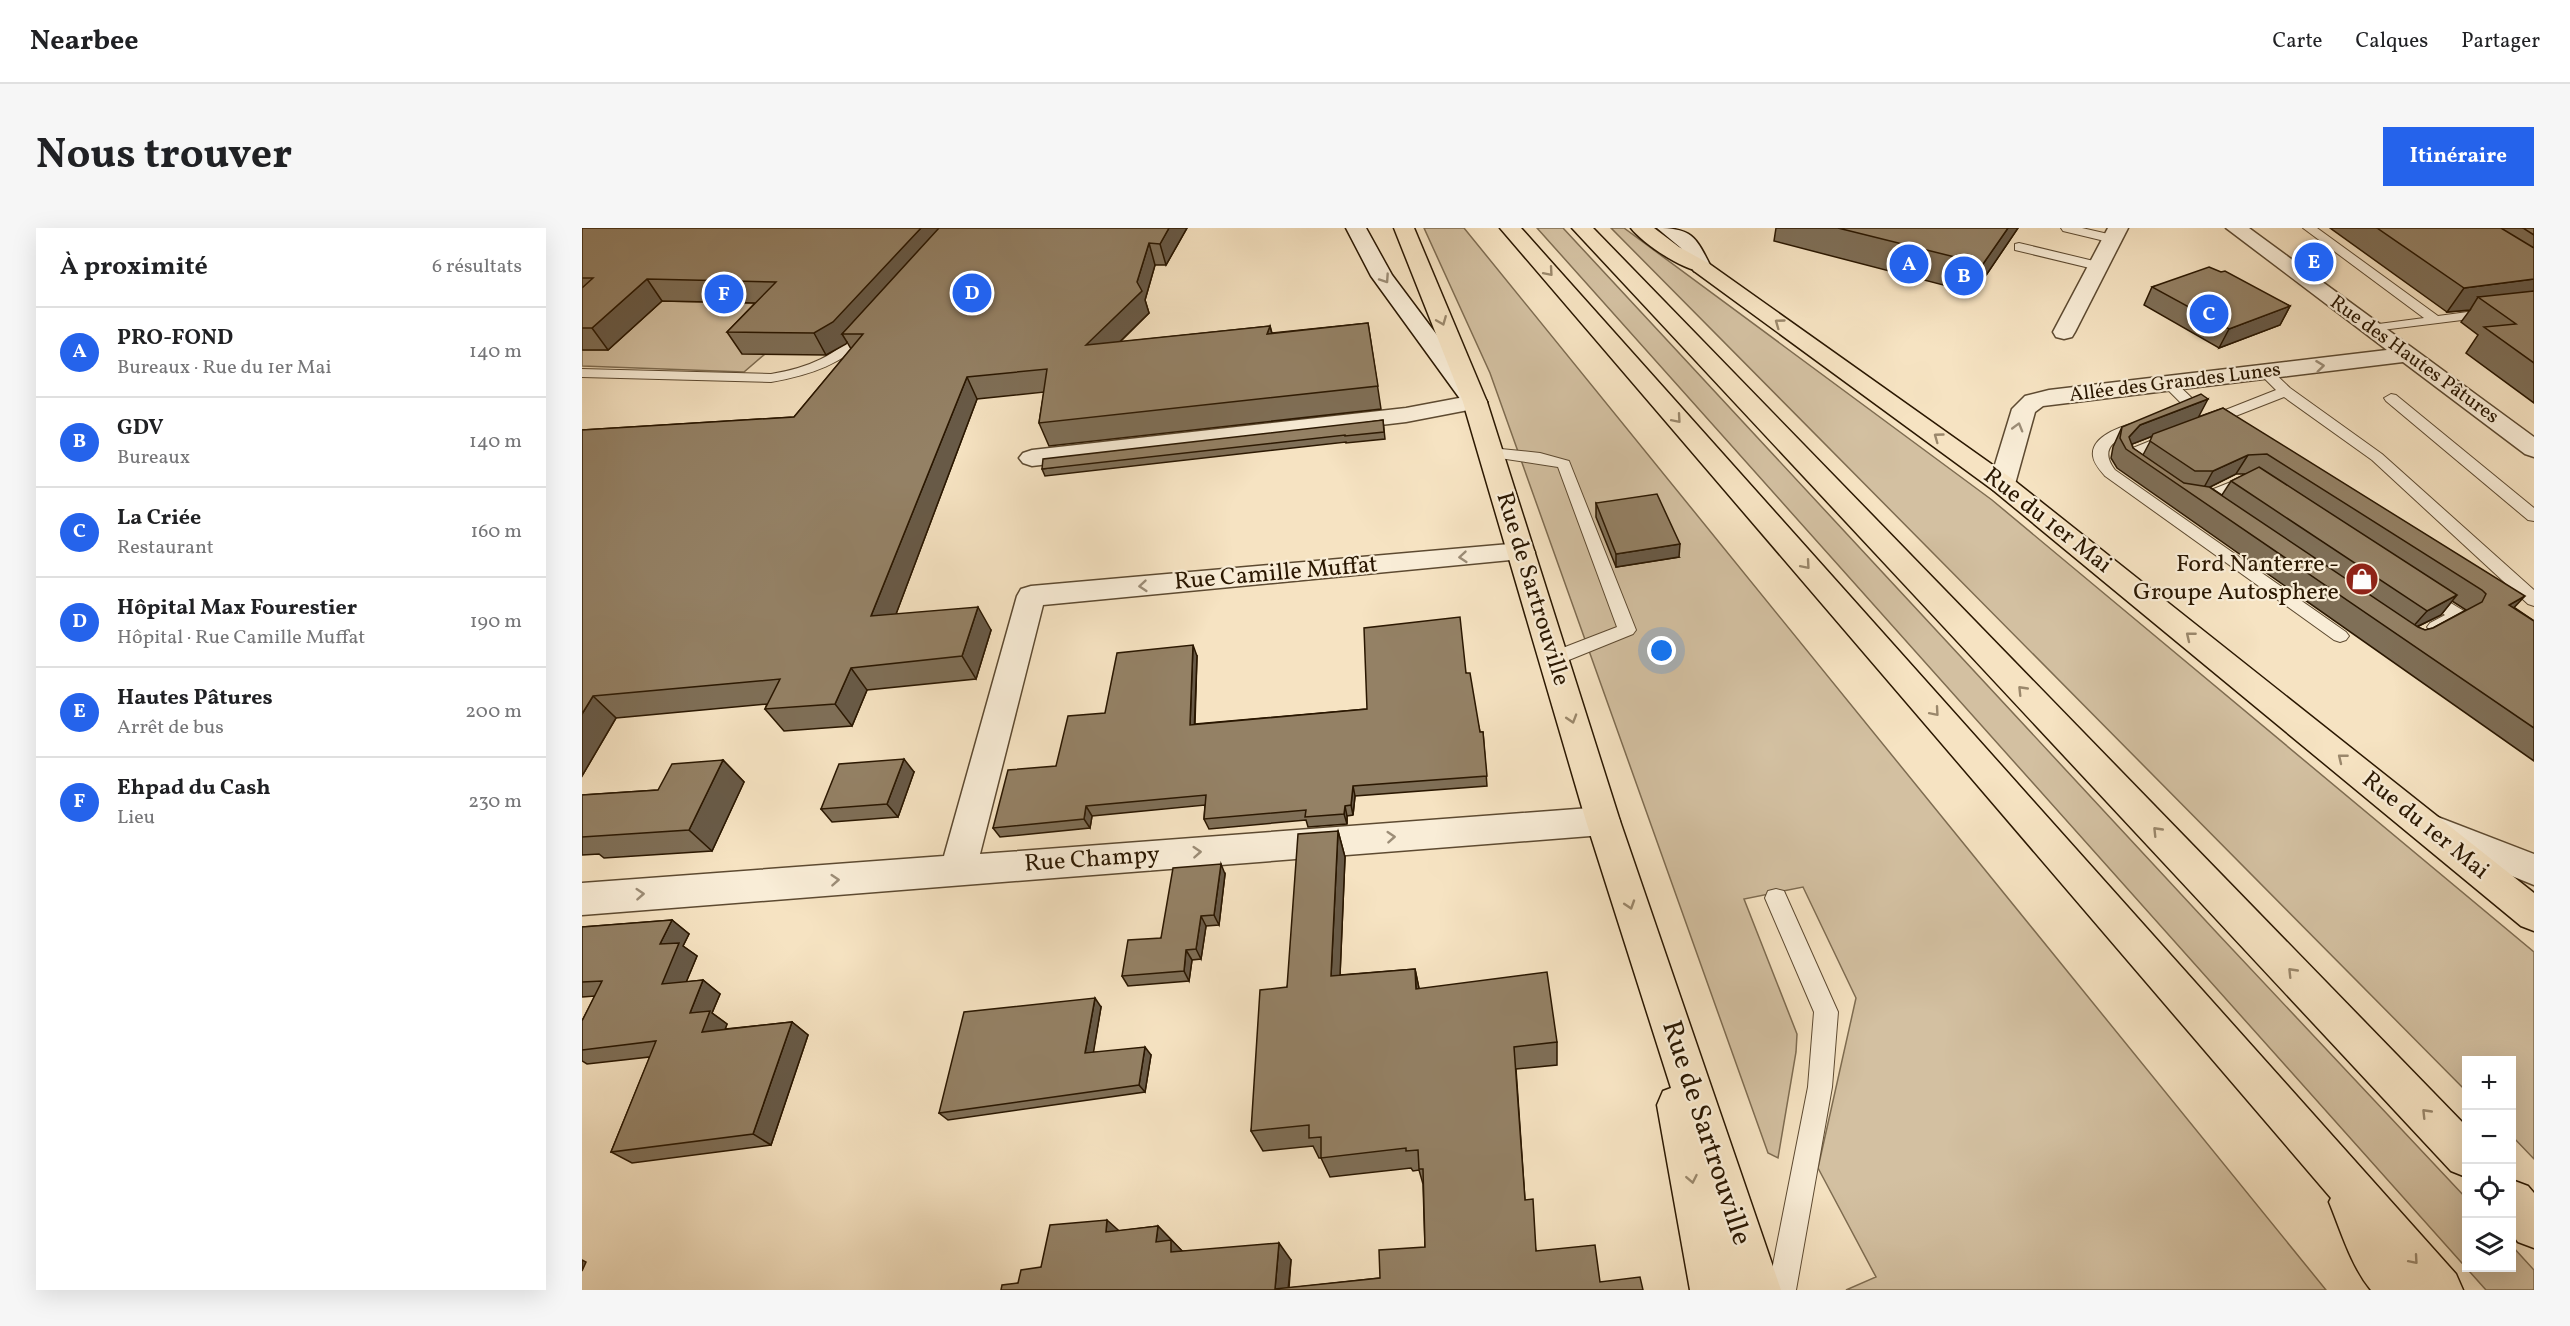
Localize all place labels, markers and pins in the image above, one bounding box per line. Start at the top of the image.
pin: E [2294,240,2334,285]
pin: A [1890,242,1928,286]
pin: B [1944,254,1984,298]
pin: D [952,270,992,316]
pin: F [704,272,744,316]
pin: C [2190,292,2228,337]
place label: Ford Nanterre - Groupe Autosphere [2133,548,2339,610]
shop icon: Ford Nanterre - Groupe Autosphere [2344,561,2380,597]

